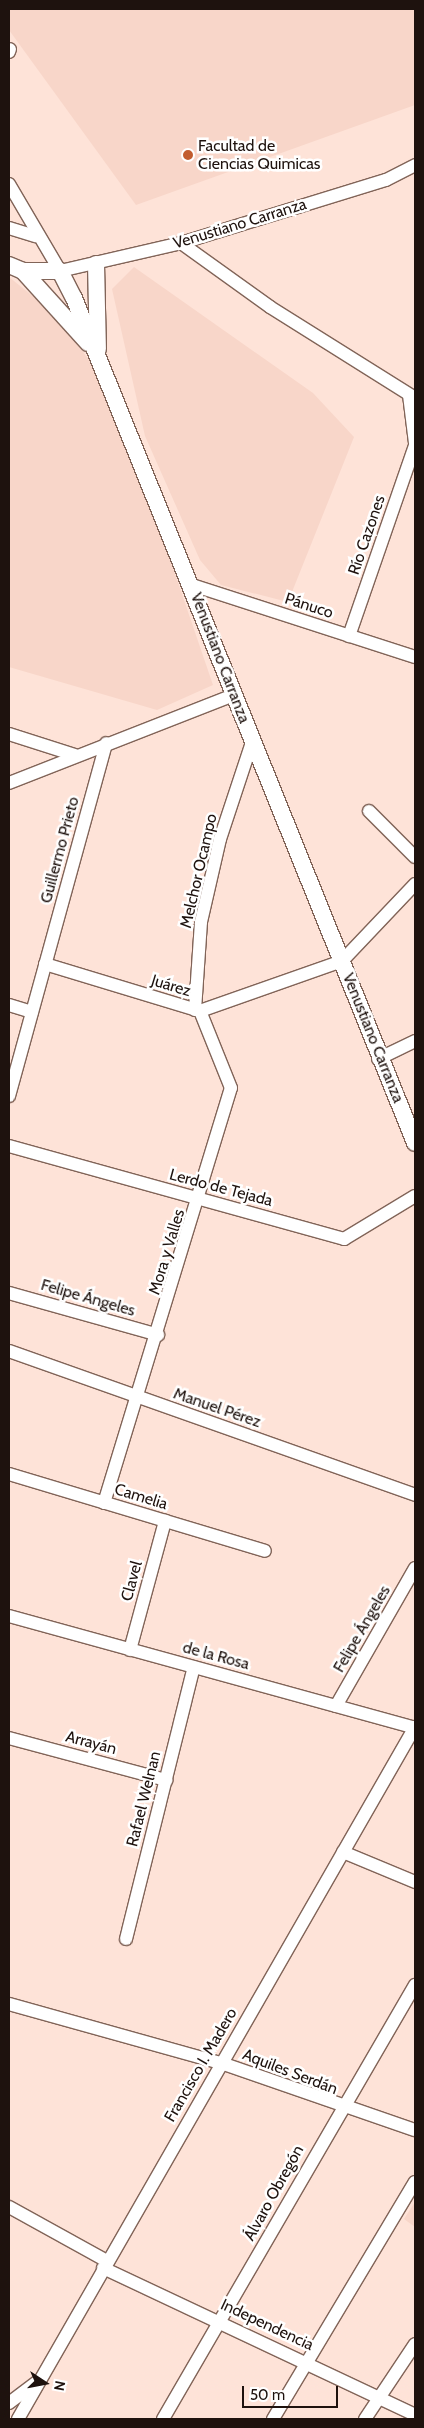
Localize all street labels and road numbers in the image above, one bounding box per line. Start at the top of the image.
street label: Venustiano Carranza [171,195,309,253]
street label: Río Cazones [344,493,390,577]
street label: Pánuco [282,589,336,623]
street label: Venustiano Carranza [186,590,254,726]
street label: Guillermo Prieto [37,795,83,905]
street label: Melchor Ocampo [176,812,222,930]
street label: Venustiano Carranza [338,970,408,1106]
street label: Juárez [149,971,193,1001]
street label: Lerdo de Tejada [167,1165,275,1211]
street label: Mora y Valles [145,1207,189,1297]
street label: Felipe Ángeles [39,1275,137,1321]
street label: Manuel Pérez [171,1384,263,1432]
street label: Camelia [112,1480,170,1514]
street label: Clavel [117,1559,147,1603]
street label: Felipe Ángeles [329,1582,395,1676]
street label: de la Rosa [181,1638,251,1674]
street label: Arrayán [63,1727,119,1759]
street label: Rafael Welnan [123,1749,165,1849]
street label: Francisco I. Madero [161,2005,241,2125]
street label: Aquiles Serdán [240,2045,340,2099]
street label: Álvaro Obregón [240,2142,308,2244]
street label: Independencia [217,2295,317,2355]

